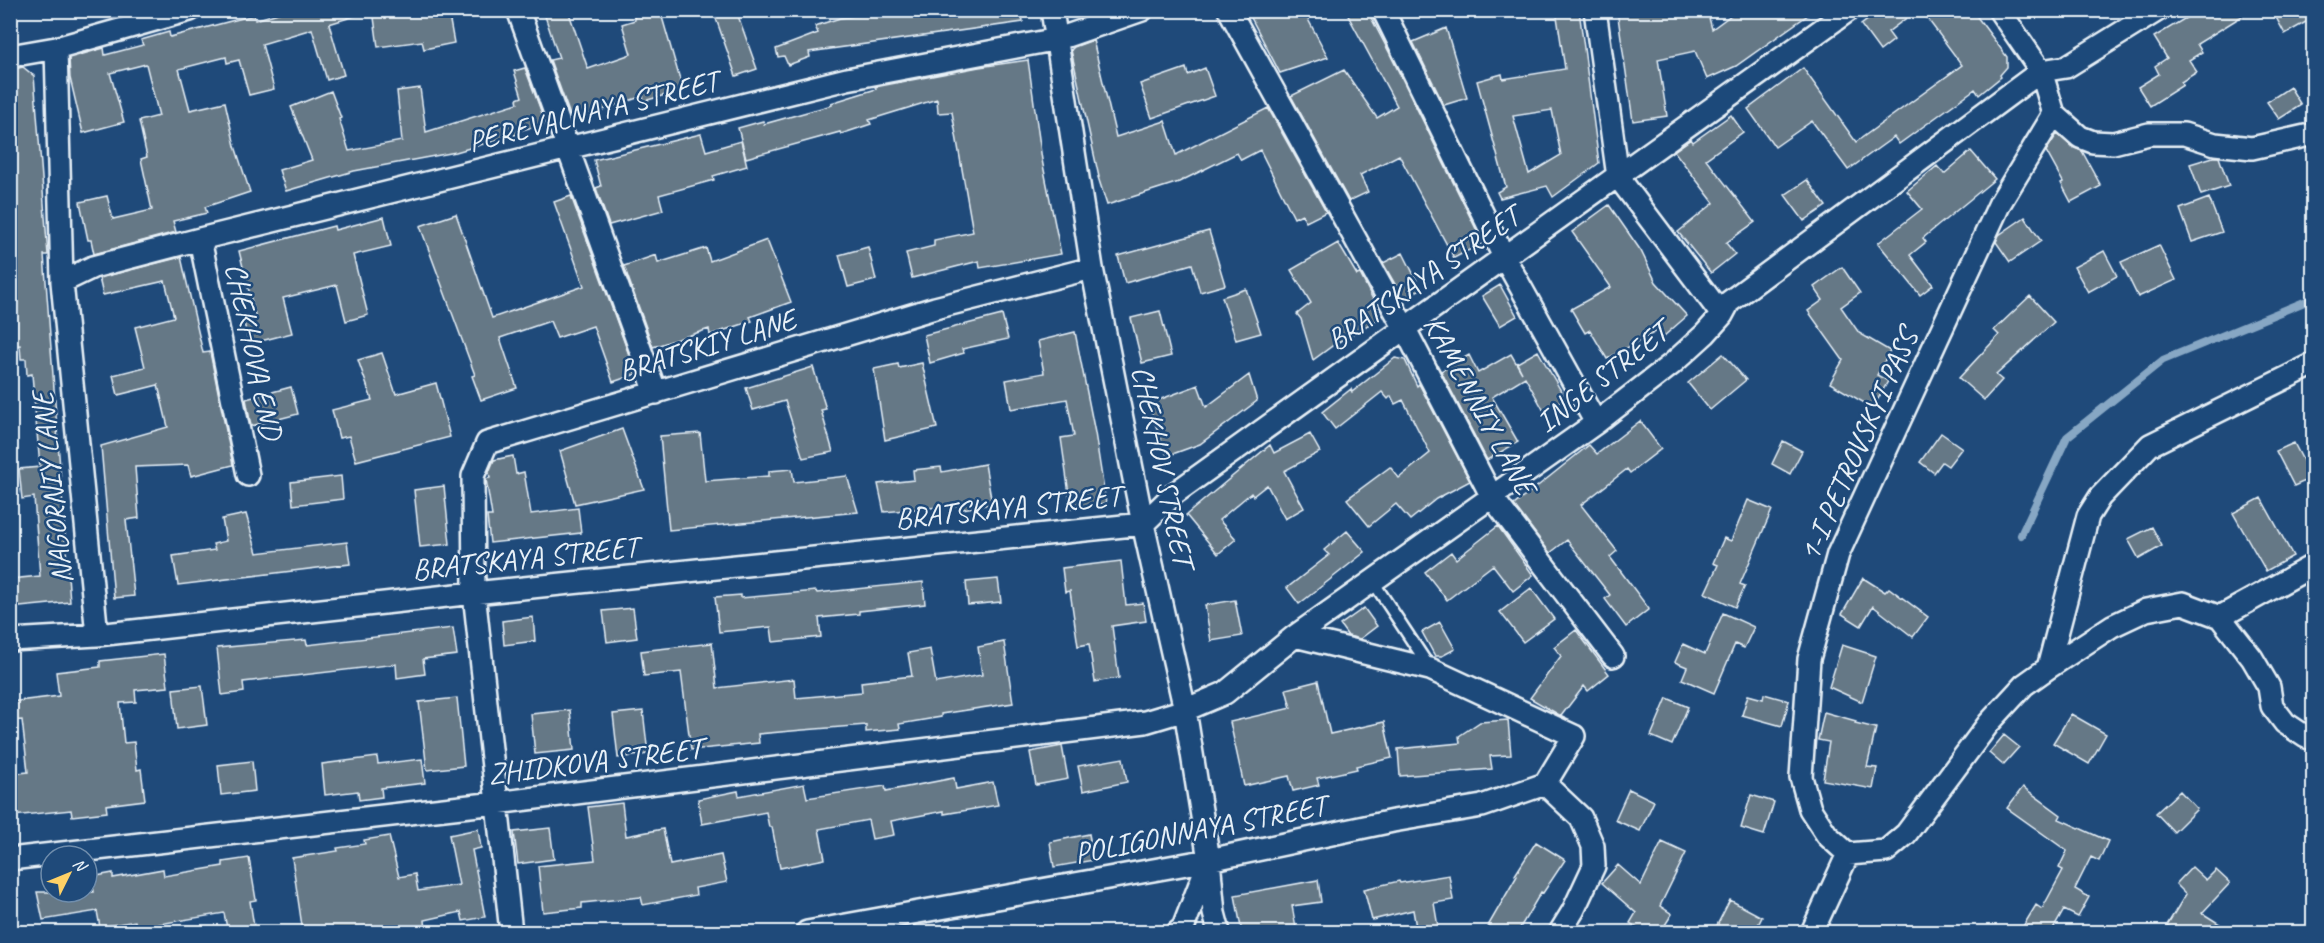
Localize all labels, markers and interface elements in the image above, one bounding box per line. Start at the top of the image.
street label: PEREVALNAYA STREET [464,60,728,160]
street label: BRATSKAYA STREET [1319,194,1532,359]
street label: CHEKHOVA END [217,260,292,445]
street label: BRATSKIY LANE [614,299,804,390]
street label: KAMENNIY LANE [1415,309,1547,504]
street label: INGE STREET [1528,309,1682,440]
street label: 1-I PETROVSKYI PASS [1790,318,1928,567]
street label: CHEKHOV STREET [1123,362,1204,577]
street label: NAGORNIY LANE [23,387,81,586]
street label: BRATSKAYA STREET [893,476,1129,538]
street label: BRATSKAYA STREET [410,527,646,589]
street label: ZHIDKOVA STREET [486,728,712,793]
street label: POLIGONNAYA STREET [1071,785,1335,872]
north arrow [39,844,99,904]
text: N [69,854,92,877]

